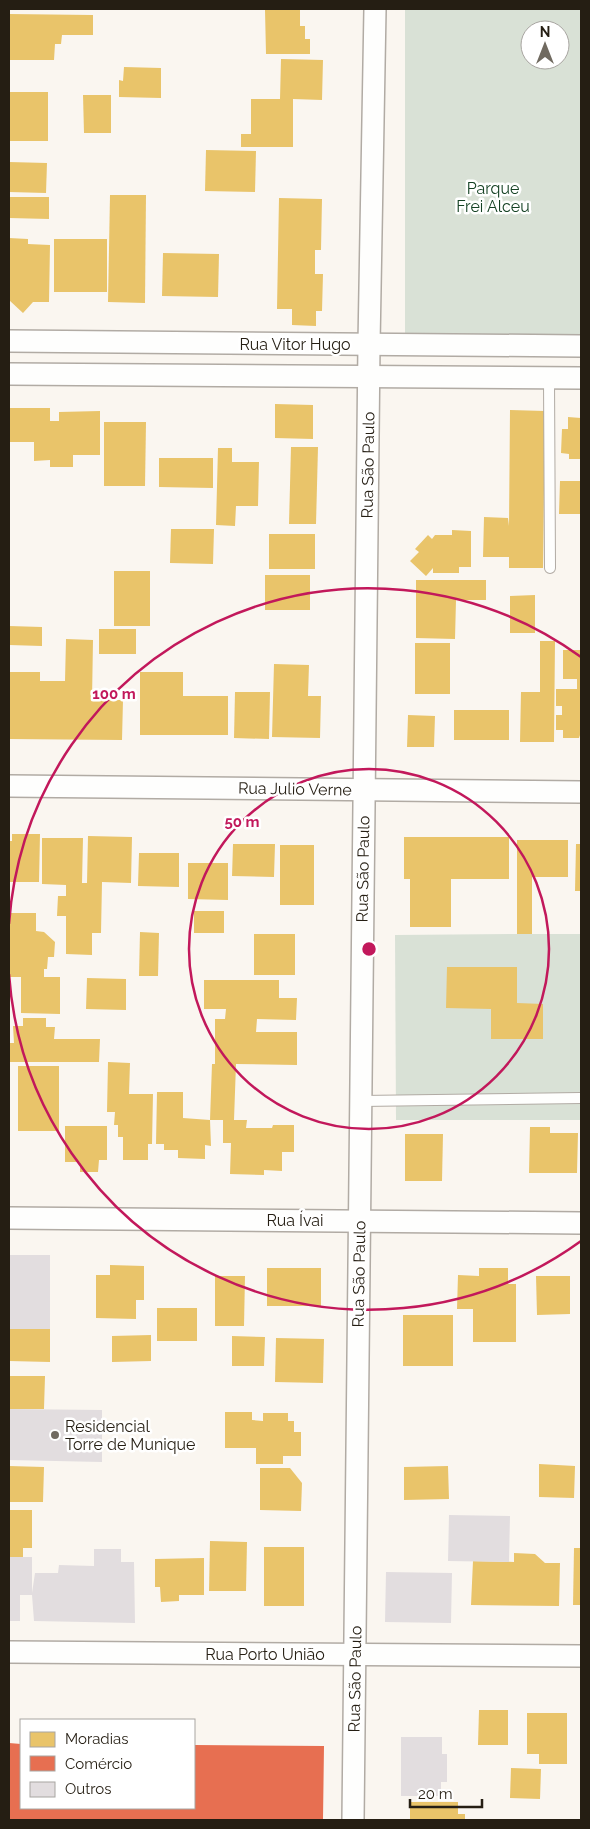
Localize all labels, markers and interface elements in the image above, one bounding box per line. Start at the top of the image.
north arrow [520,20,570,70]
text: N [540,24,550,40]
park label: Parque Frei Alceu [456,179,530,216]
street label: Rua Vitor Hugo [239,335,351,354]
street label: Rua São Paulo [358,412,378,518]
text: 100 m [92,685,136,703]
street label: Rua Julio Verne [238,779,352,799]
text: 50 m [224,813,260,831]
street label: Rua São Paulo [353,816,373,922]
centre of rings [360,940,378,958]
street label: Rua Ívai [266,1210,324,1230]
street label: Rua São Paulo [349,1221,369,1327]
place label: Residencial Torre de Munique [65,1417,195,1454]
marker: Residencial Torre de Munique [49,1429,61,1441]
street label: Rua São Paulo [345,1626,365,1732]
street label: Rua Porto União [205,1645,325,1664]
legend [20,1719,195,1809]
text: Moradias [65,1730,128,1748]
text: Comércio [65,1755,132,1773]
scale bar [410,1776,482,1808]
text: Outros [65,1780,111,1798]
text: 20 m [418,1785,453,1803]

